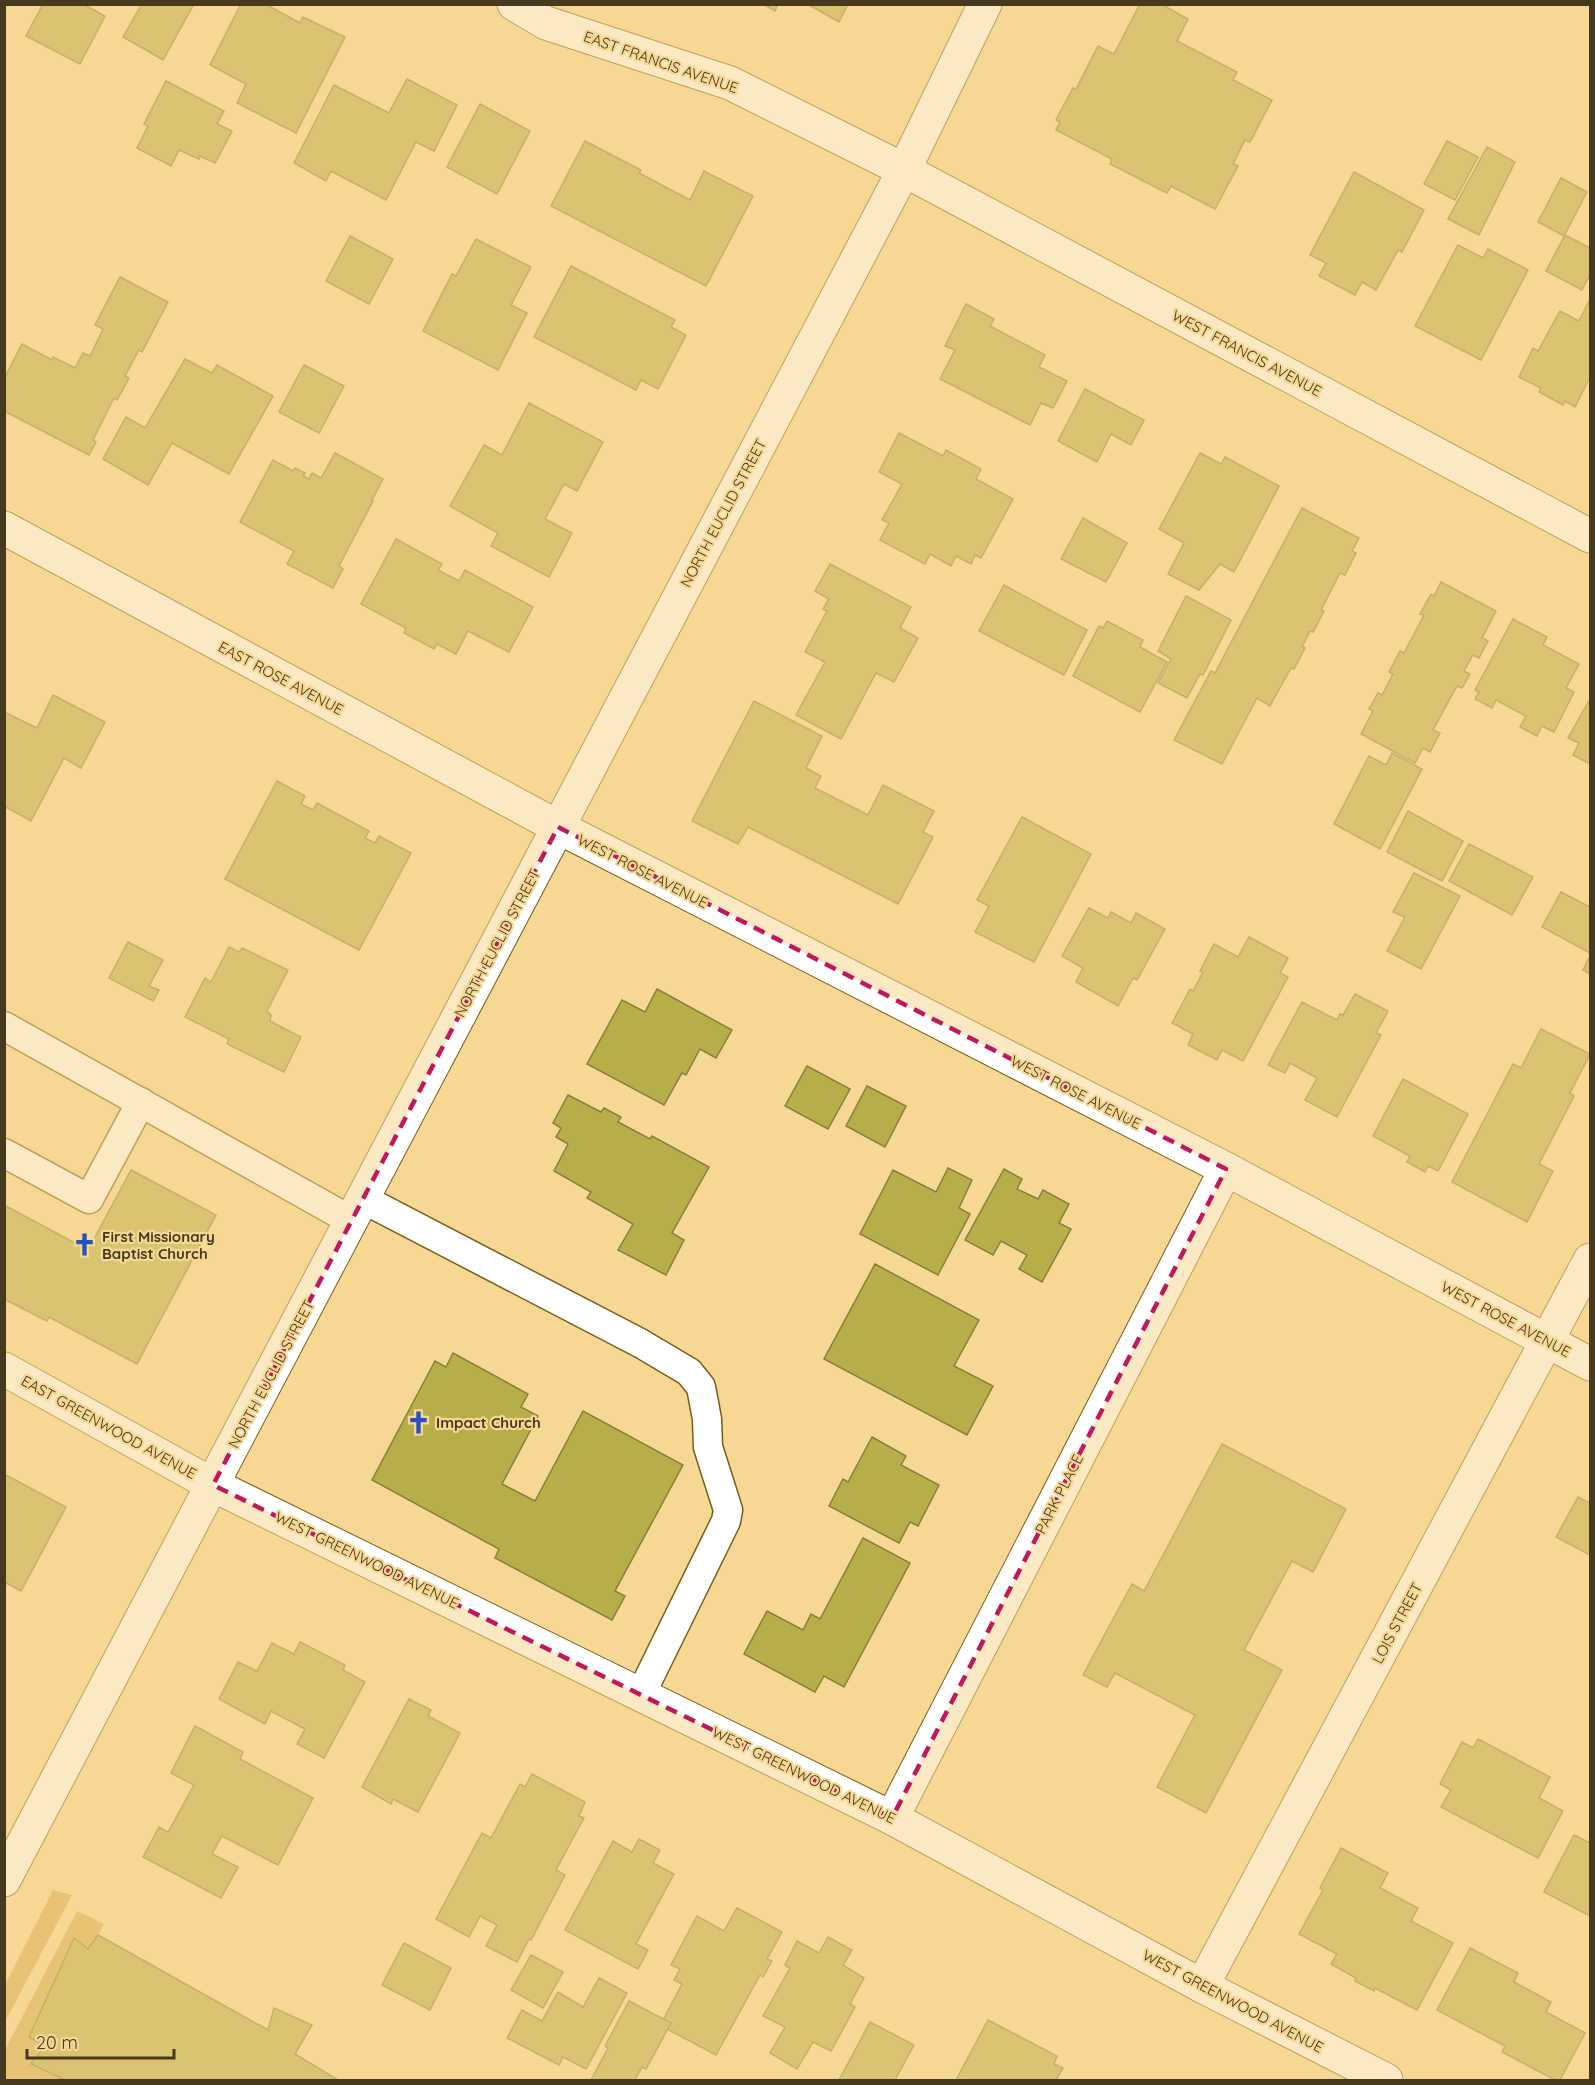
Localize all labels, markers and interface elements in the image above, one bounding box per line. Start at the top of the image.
street label: EAST FRANCIS AVENUE [581,27,741,97]
street label: WEST FRANCIS AVENUE [1169,305,1325,401]
street label: NORTH EUCLID STREET [676,435,770,591]
street label: EAST ROSE AVENUE [215,637,347,719]
street label: WEST ROSE AVENUE [575,830,711,912]
street label: NORTH EUCLID STREET [450,865,544,1021]
street label: WEST ROSE AVENUE [1008,1051,1144,1133]
place label: First Missionary Baptist Church [102,1227,215,1263]
church icon: First Missionary Baptist Church [71,1232,97,1258]
street label: WEST ROSE AVENUE [1438,1277,1574,1361]
street label: NORTH EUCLID STREET [224,1296,318,1452]
street label: EAST GREENWOOD AVENUE [18,1371,200,1483]
church icon: Impact Church [405,1409,431,1435]
place label: Impact Church [436,1413,541,1432]
street label: PARK PLACE [1031,1451,1087,1537]
street label: WEST GREENWOOD AVENUE [272,1507,462,1613]
street label: LOIS STREET [1368,1579,1426,1667]
street label: WEST GREENWOOD AVENUE [709,1722,899,1828]
street label: WEST GREENWOOD AVENUE [1139,1945,1327,2057]
scale bar [27,2022,174,2060]
text: 20 m [36,2031,78,2054]

